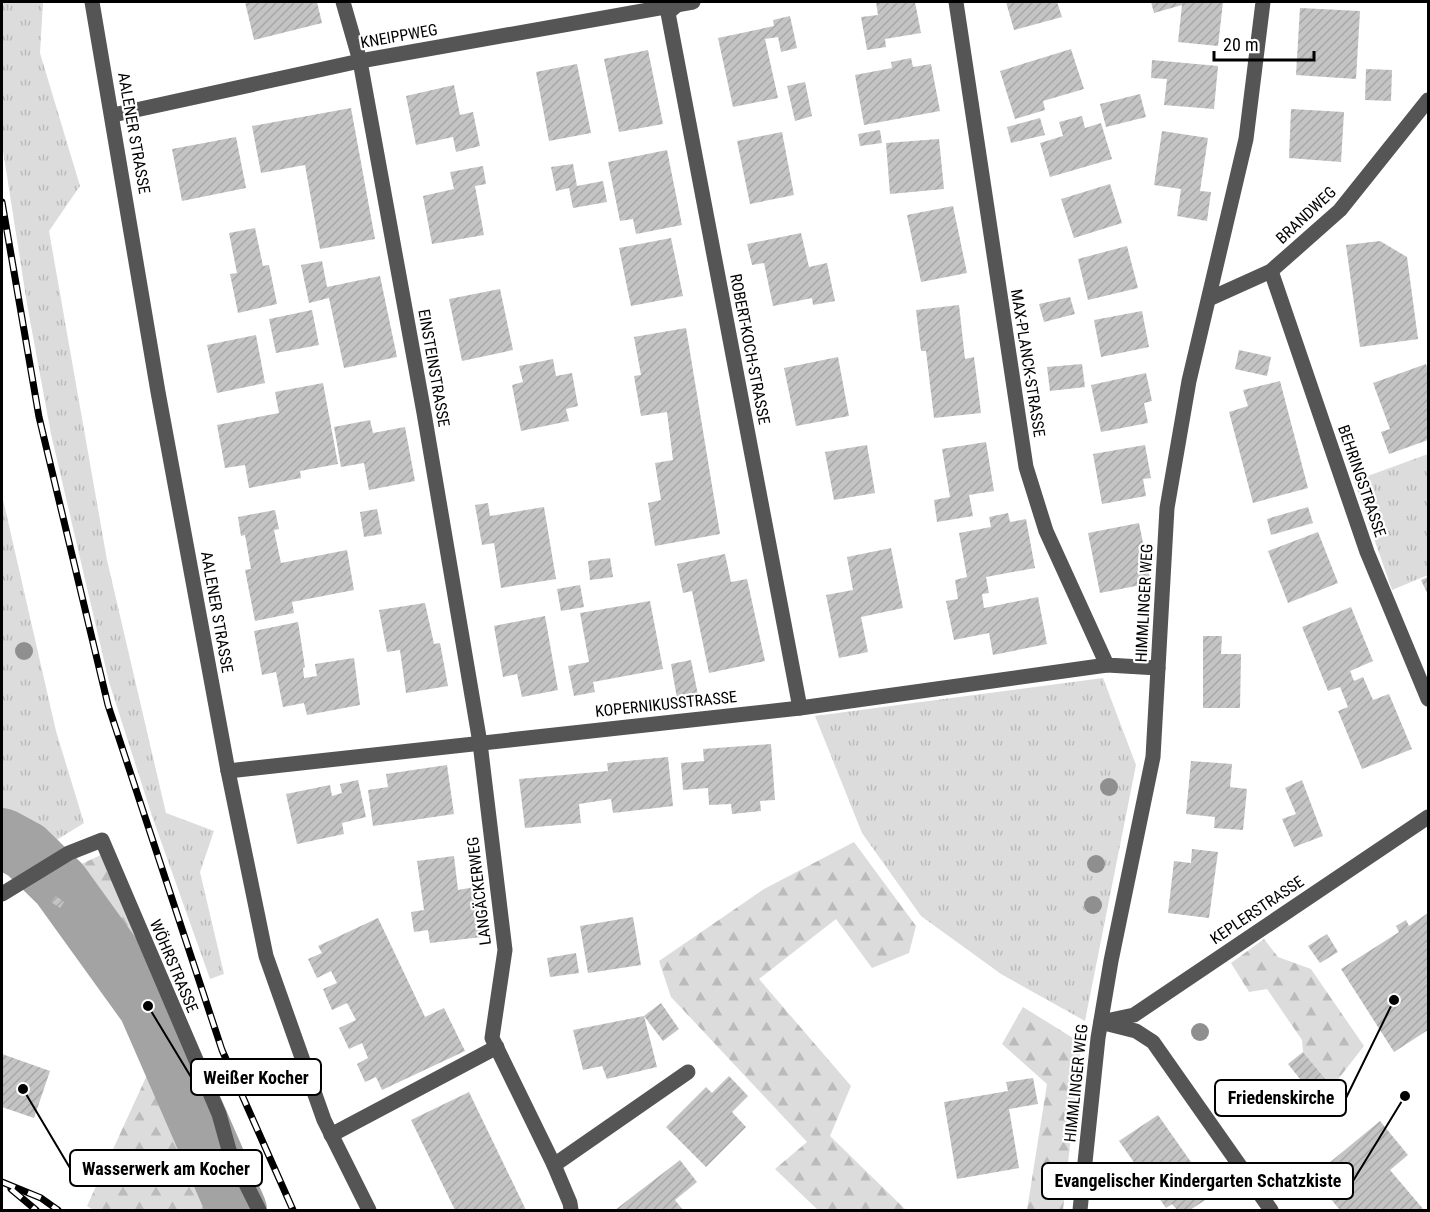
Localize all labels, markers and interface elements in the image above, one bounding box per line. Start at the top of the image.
street label: KNEIPPWEG [359,20,439,52]
scale bar [1214,24,1314,62]
text: 20 m [1223,34,1258,55]
street label: AALENER STRASSE [114,71,154,195]
street label: BRANDWEG [1272,182,1340,248]
street label: ROBERT-KOCH-STRASSE [726,272,774,426]
street label: MAX-PLANCK-STRASSE [1007,288,1049,439]
street label: EINSTEINSTRASSE [414,308,454,428]
street label: BEHRINGSTRASSE [1334,422,1390,540]
street label: HIMMLINGER WEG [1131,543,1157,663]
street label: AALENER STRASSE [197,550,237,674]
street label: KOPERNIKUSSTRASSE [594,687,738,721]
street label: LANGÄCKERWEG [463,836,495,946]
street label: KEPLERSTRASSE [1207,872,1307,948]
street label: WÖHRSTRASSE [146,917,202,1015]
street label: HIMMLINGER WEG [1060,1023,1092,1143]
callout: Weißer Kocher [191,1059,321,1095]
text: Weißer Kocher [203,1067,309,1088]
callout: Friedenskirche [1215,1080,1346,1116]
text: Friedenskirche [1228,1087,1335,1108]
callout: Wasserwerk am Kocher [70,1150,262,1186]
text: Wasserwerk am Kocher [82,1158,250,1179]
callout: Evangelischer Kindergarten Schatzkiste [1042,1163,1353,1199]
text: Evangelischer Kindergarten Schatzkiste [1055,1170,1342,1191]

